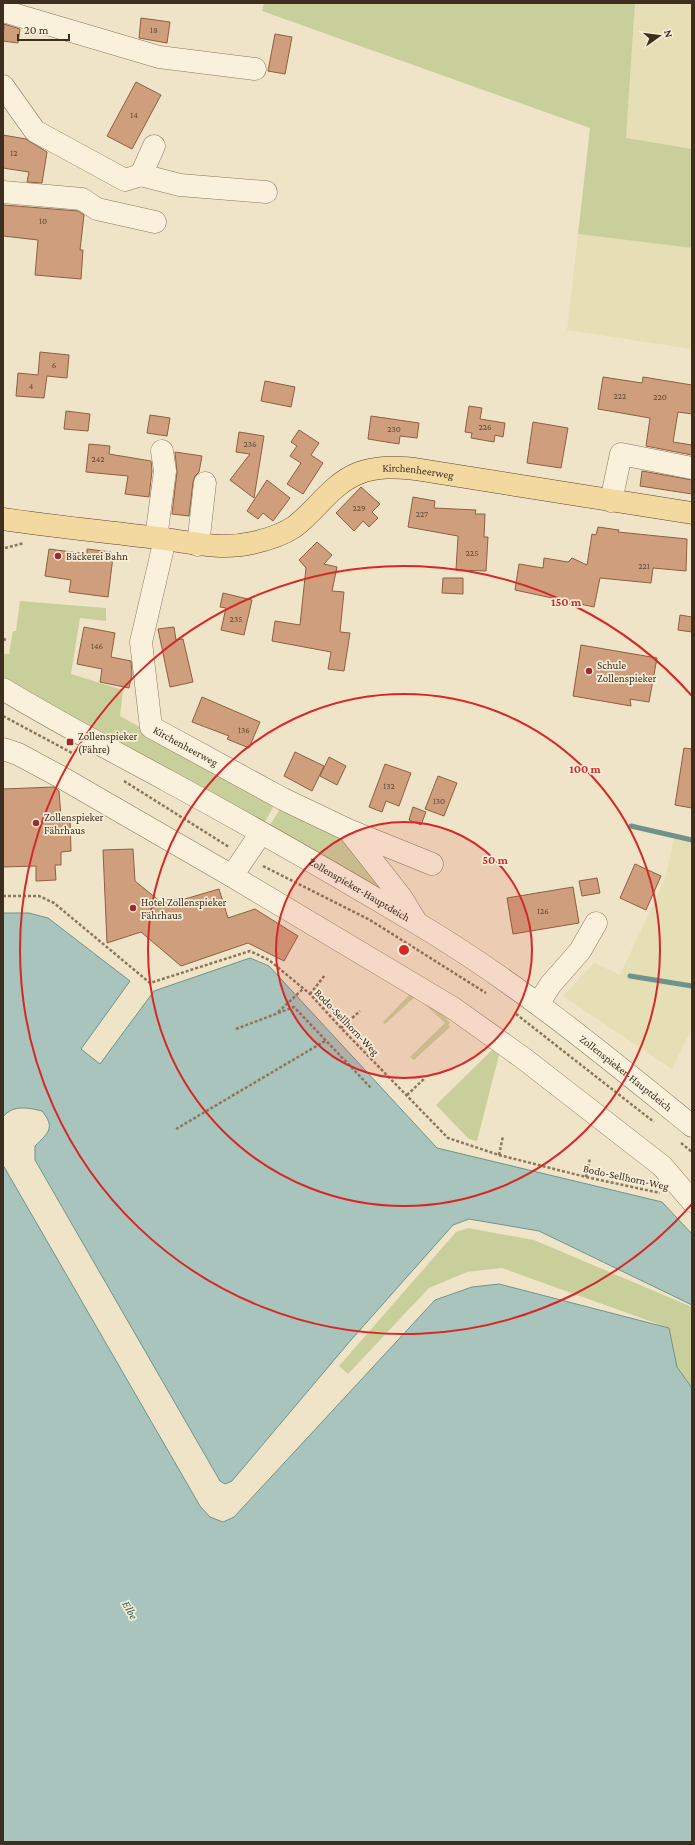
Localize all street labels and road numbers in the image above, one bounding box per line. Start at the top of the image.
street label: Kirchenheerweg [382,461,455,482]
street label: Kirchenheerweg [151,724,221,770]
street label: Zollenspieker-Hauptdeich [307,855,412,924]
street label: Bodo-Sellhorn-Weg [312,986,382,1059]
street label: Zollenspieker-Hauptdeich [577,1032,675,1114]
street label: Bodo-Sellhorn-Weg [582,1162,671,1193]

